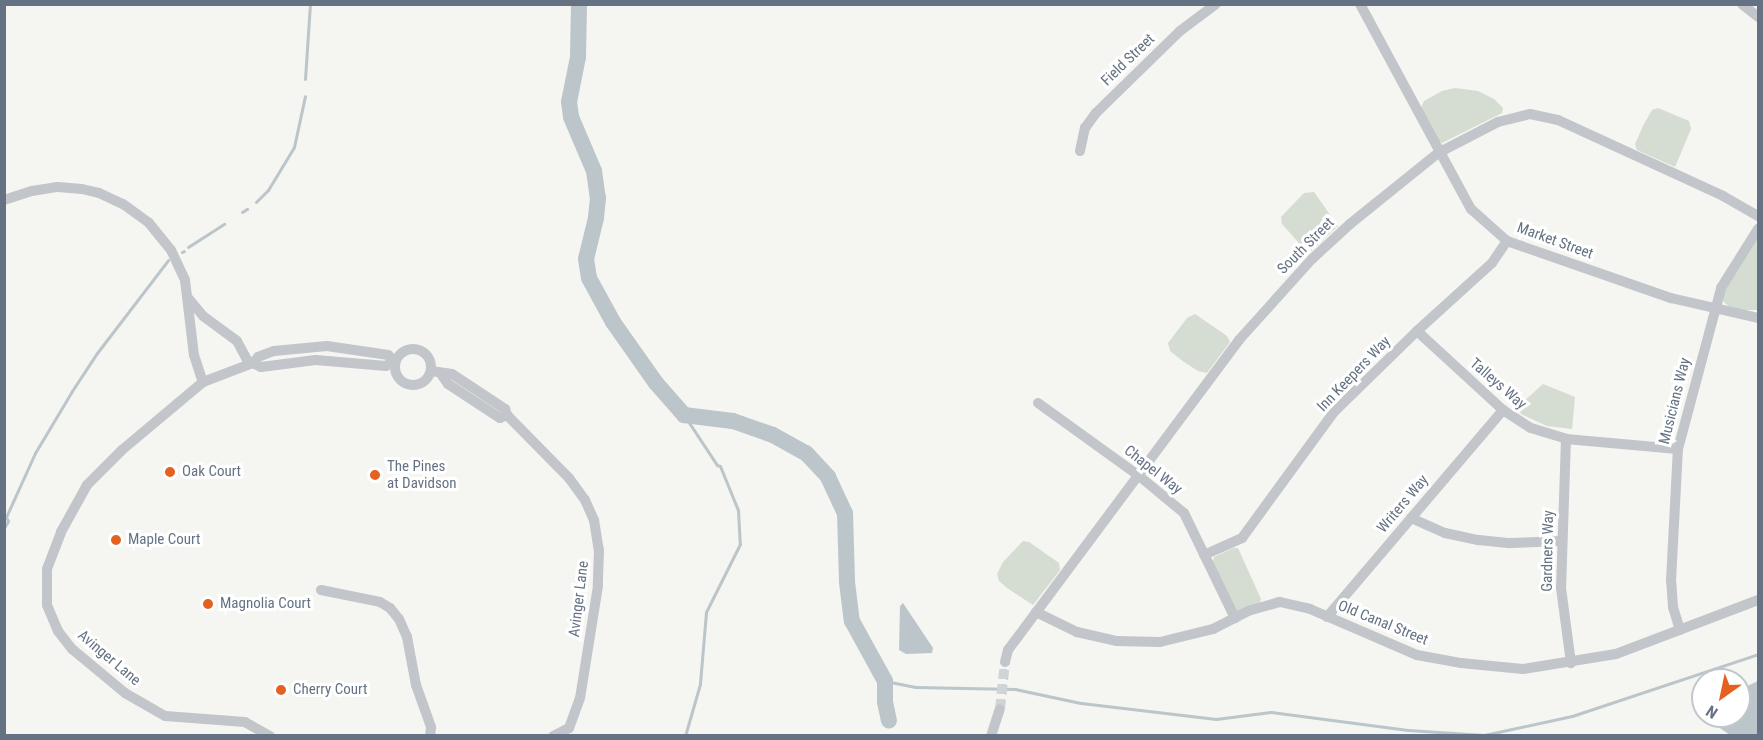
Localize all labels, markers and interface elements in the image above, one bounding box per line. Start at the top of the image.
street label: Field Street [1098,30,1158,90]
street label: South Street [1274,214,1338,278]
street label: Market Street [1514,219,1596,263]
street label: Inn Keepers Way [1314,333,1394,415]
street label: Talleys Way [1466,355,1530,413]
street label: Musicians Way [1656,356,1694,446]
street label: Chapel Way [1120,442,1186,498]
place label: The Pines at Davidson [387,457,457,492]
place label: Oak Court [182,463,241,481]
marker: Oak Court [163,465,177,479]
marker: The Pines at Davidson [368,468,382,482]
street label: Writers Way [1374,471,1432,537]
street label: Gardners Way [1538,510,1558,592]
place label: Maple Court [128,531,200,549]
marker: Maple Court [109,533,123,547]
street label: Avinger Lane [565,560,593,638]
place label: Magnolia Court [220,595,311,613]
marker: Magnolia Court [201,597,215,611]
street label: Old Canal Street [1335,597,1431,649]
street label: Avinger Lane [74,627,144,689]
north arrow [1691,668,1751,728]
place label: Cherry Court [293,681,367,699]
marker: Cherry Court [274,683,288,697]
text: N [1703,701,1721,722]

